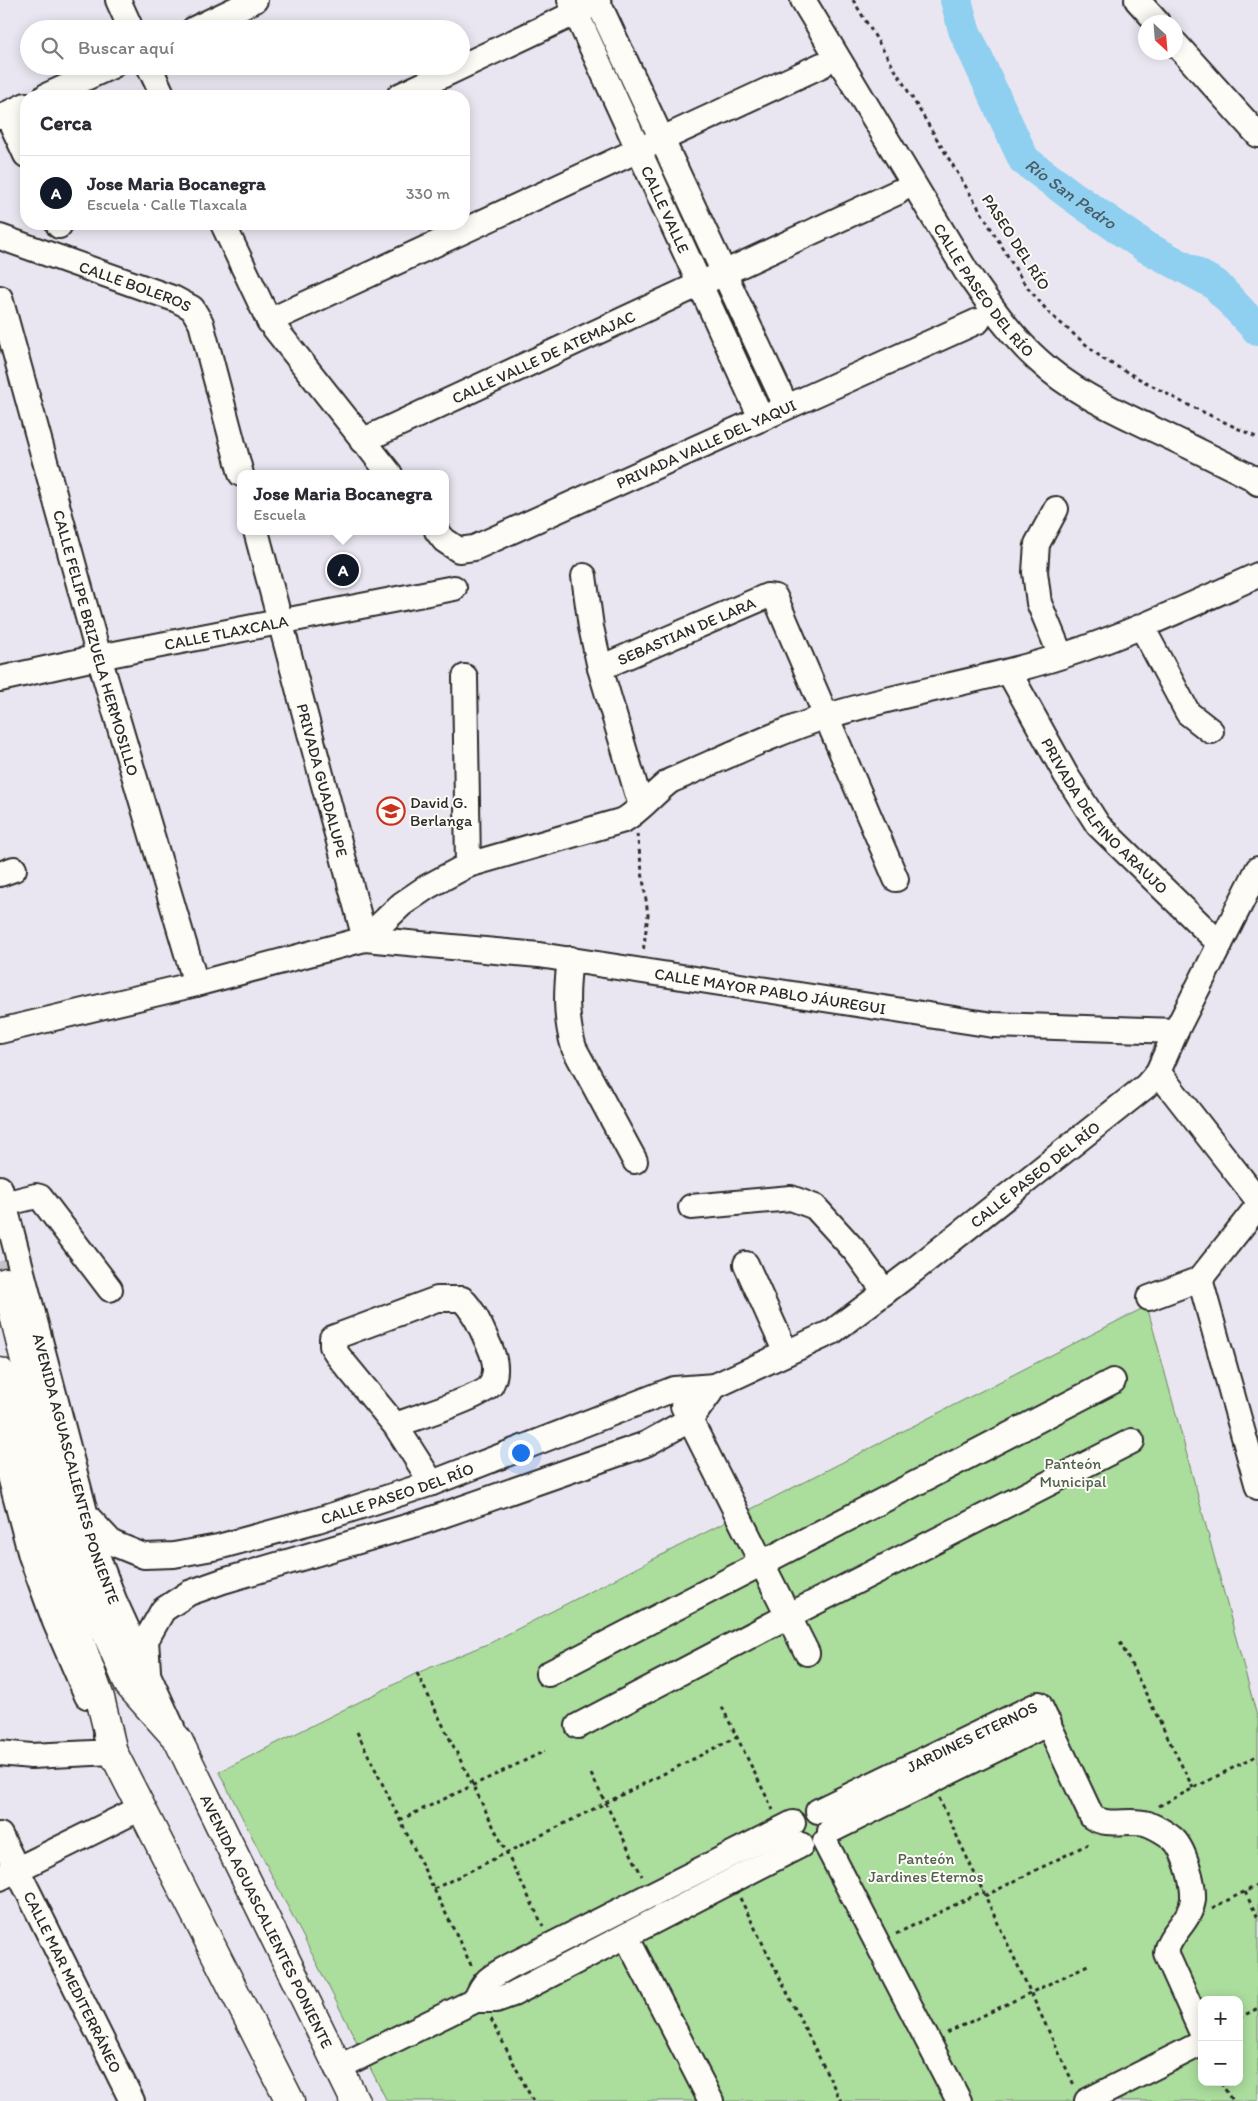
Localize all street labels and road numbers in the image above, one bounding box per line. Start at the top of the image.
street label: CALLE VALLE [637,162,694,256]
street label: PASEO DEL RÍO [978,190,1054,294]
street label: CALLE PASEO DEL RÍO [930,219,1038,361]
street label: CALLE BOLEROS [77,256,195,316]
street label: CALLE VALLE DE ATEMAJAC [449,306,638,407]
street label: PRIVADA VALLE DEL YAQUI [613,395,799,492]
street label: CALLE FELIPE BRIZUELA HERMOSILLO [49,508,143,778]
street label: SEBASTIAN DE LARA [614,593,758,669]
street label: CALLE TLAXCALA [163,611,290,654]
street label: PRIVADA GUADALUPE [293,701,352,859]
street label: PRIVADA DELFINO ARAUJO [1038,734,1172,898]
street label: CALLE MAYOR PABLO JÁUREGUI [653,963,887,1018]
street label: CALLE PASEO DEL RÍO [966,1117,1104,1231]
street label: AVENIDA AGUASCALIENTES PONIENTE [29,1331,124,1607]
street label: CALLE PASEO DEL RÍO [318,1458,476,1528]
street label: JARDINES ETERNOS [904,1697,1040,1776]
street label: AVENIDA AGUASCALIENTES PONIENTE [197,1791,337,2051]
street label: CALLE MAR MEDITERRÁNEO [20,1888,126,2076]

